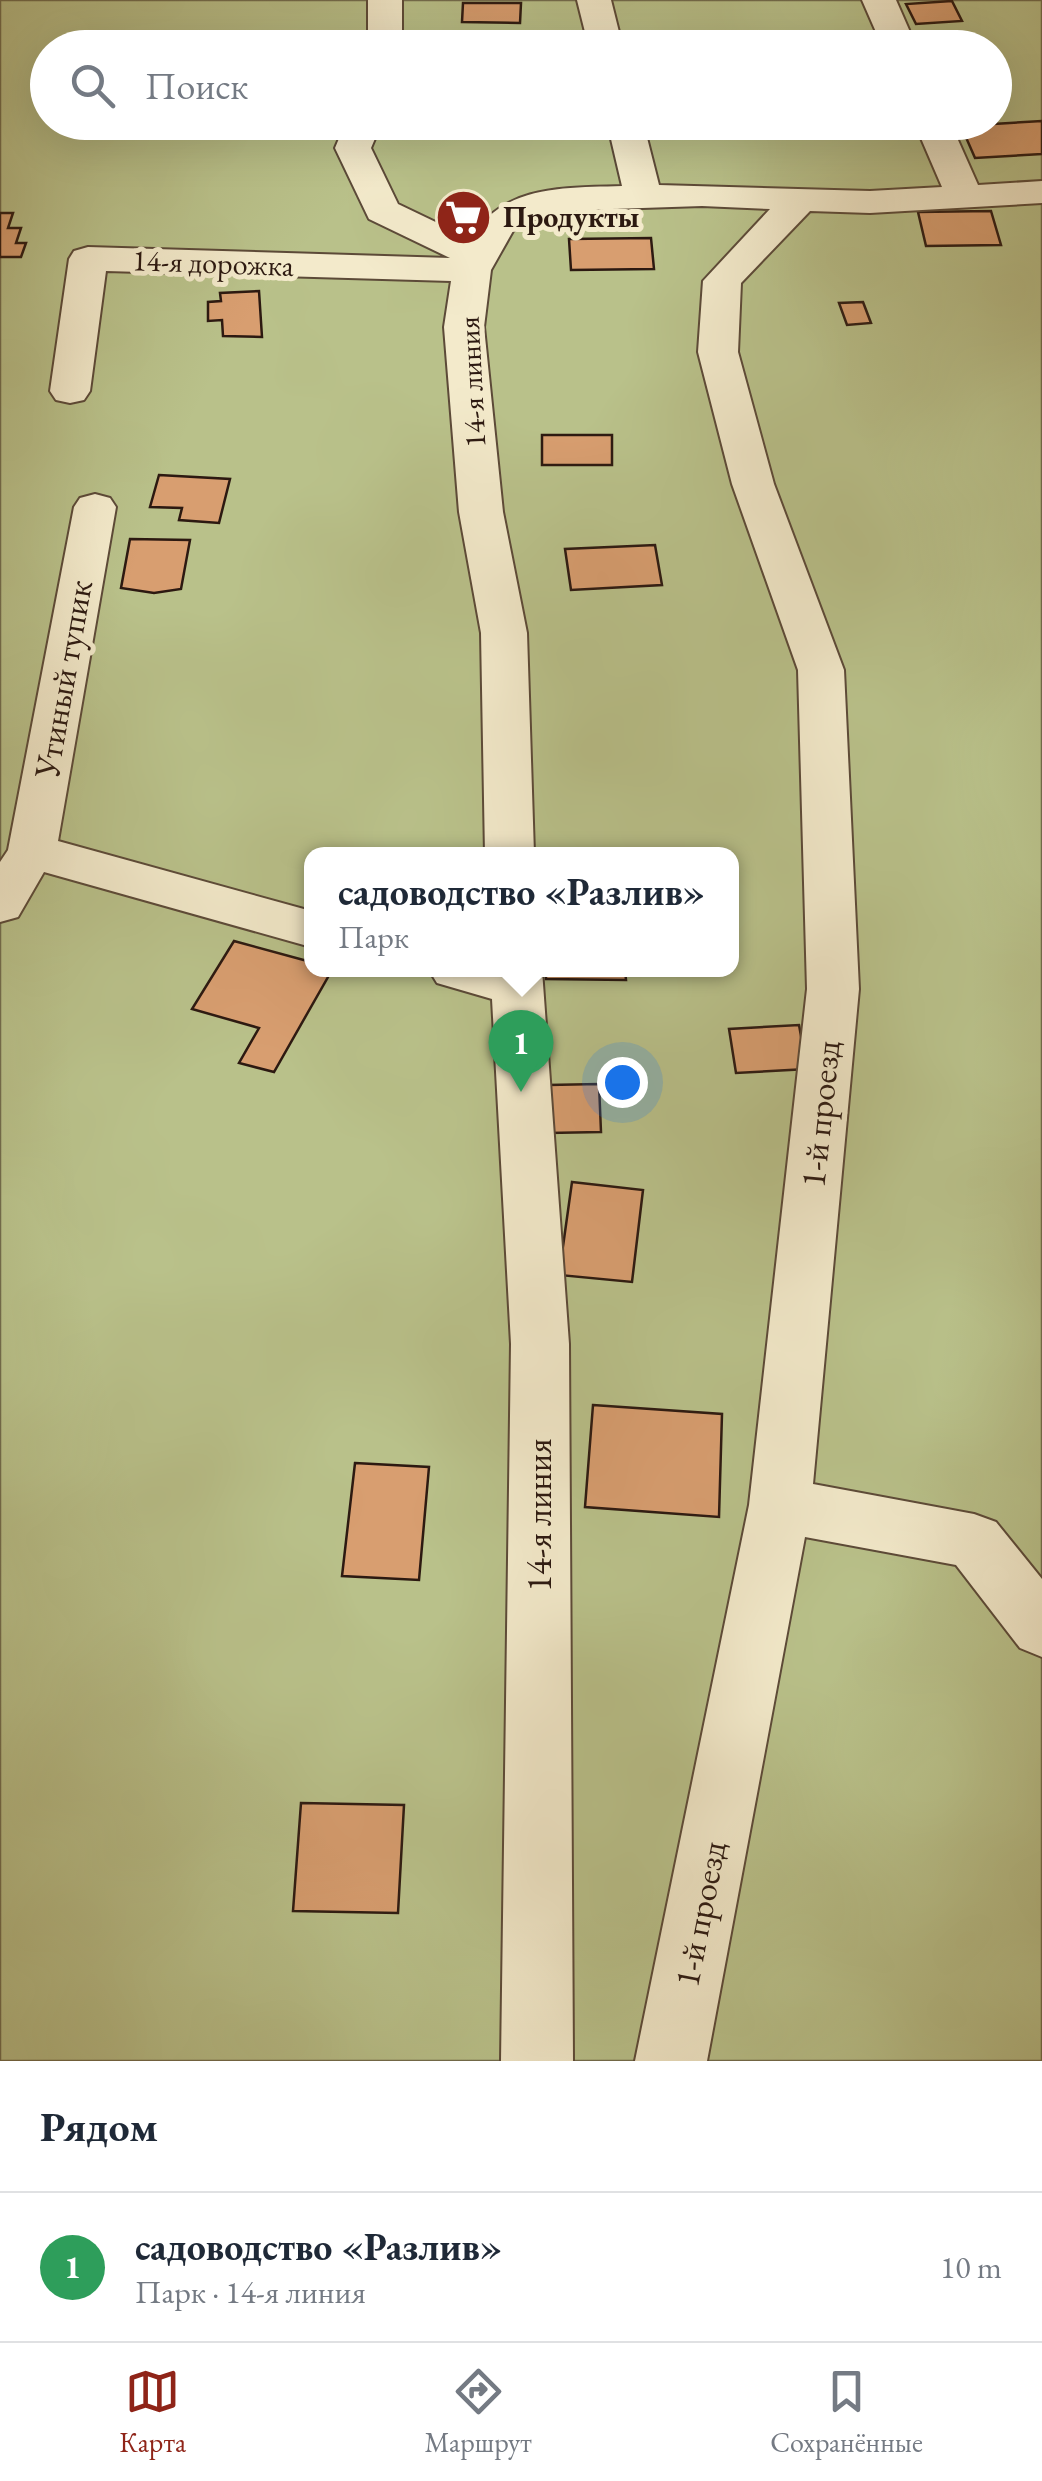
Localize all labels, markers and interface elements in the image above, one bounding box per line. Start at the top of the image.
search box [30,30,1012,140]
icon: search [65,58,120,113]
text: Поиск [145,61,248,110]
supermarket icon: Продукты [434,187,494,247]
place label: Продукты [503,197,639,236]
street label: 14-я дорожка [132,240,294,285]
street label: 14-я линия [449,315,494,449]
street label: Утиный тупик [23,576,103,783]
popup [304,847,739,977]
text: садоводство «Разлив» [338,867,705,916]
text: Парк [338,916,409,958]
pin: 1 [488,1010,554,1092]
street label: 1-й проезд [789,1038,851,1190]
your location [597,1057,648,1108]
street label: 14-я линия [516,1438,561,1592]
street label: 1-й проезд [663,1837,737,1991]
text: Рядом [40,2099,158,2154]
text: садоводство «Разлив» [135,2222,502,2271]
text: 1 [64,2246,81,2288]
text: 10 m [940,2246,1002,2288]
text: Парк · 14-я линия [135,2271,366,2313]
tab: Карта [119,2364,186,2460]
tab: Маршрут [424,2364,532,2460]
tab: Сохранённые [770,2364,923,2460]

